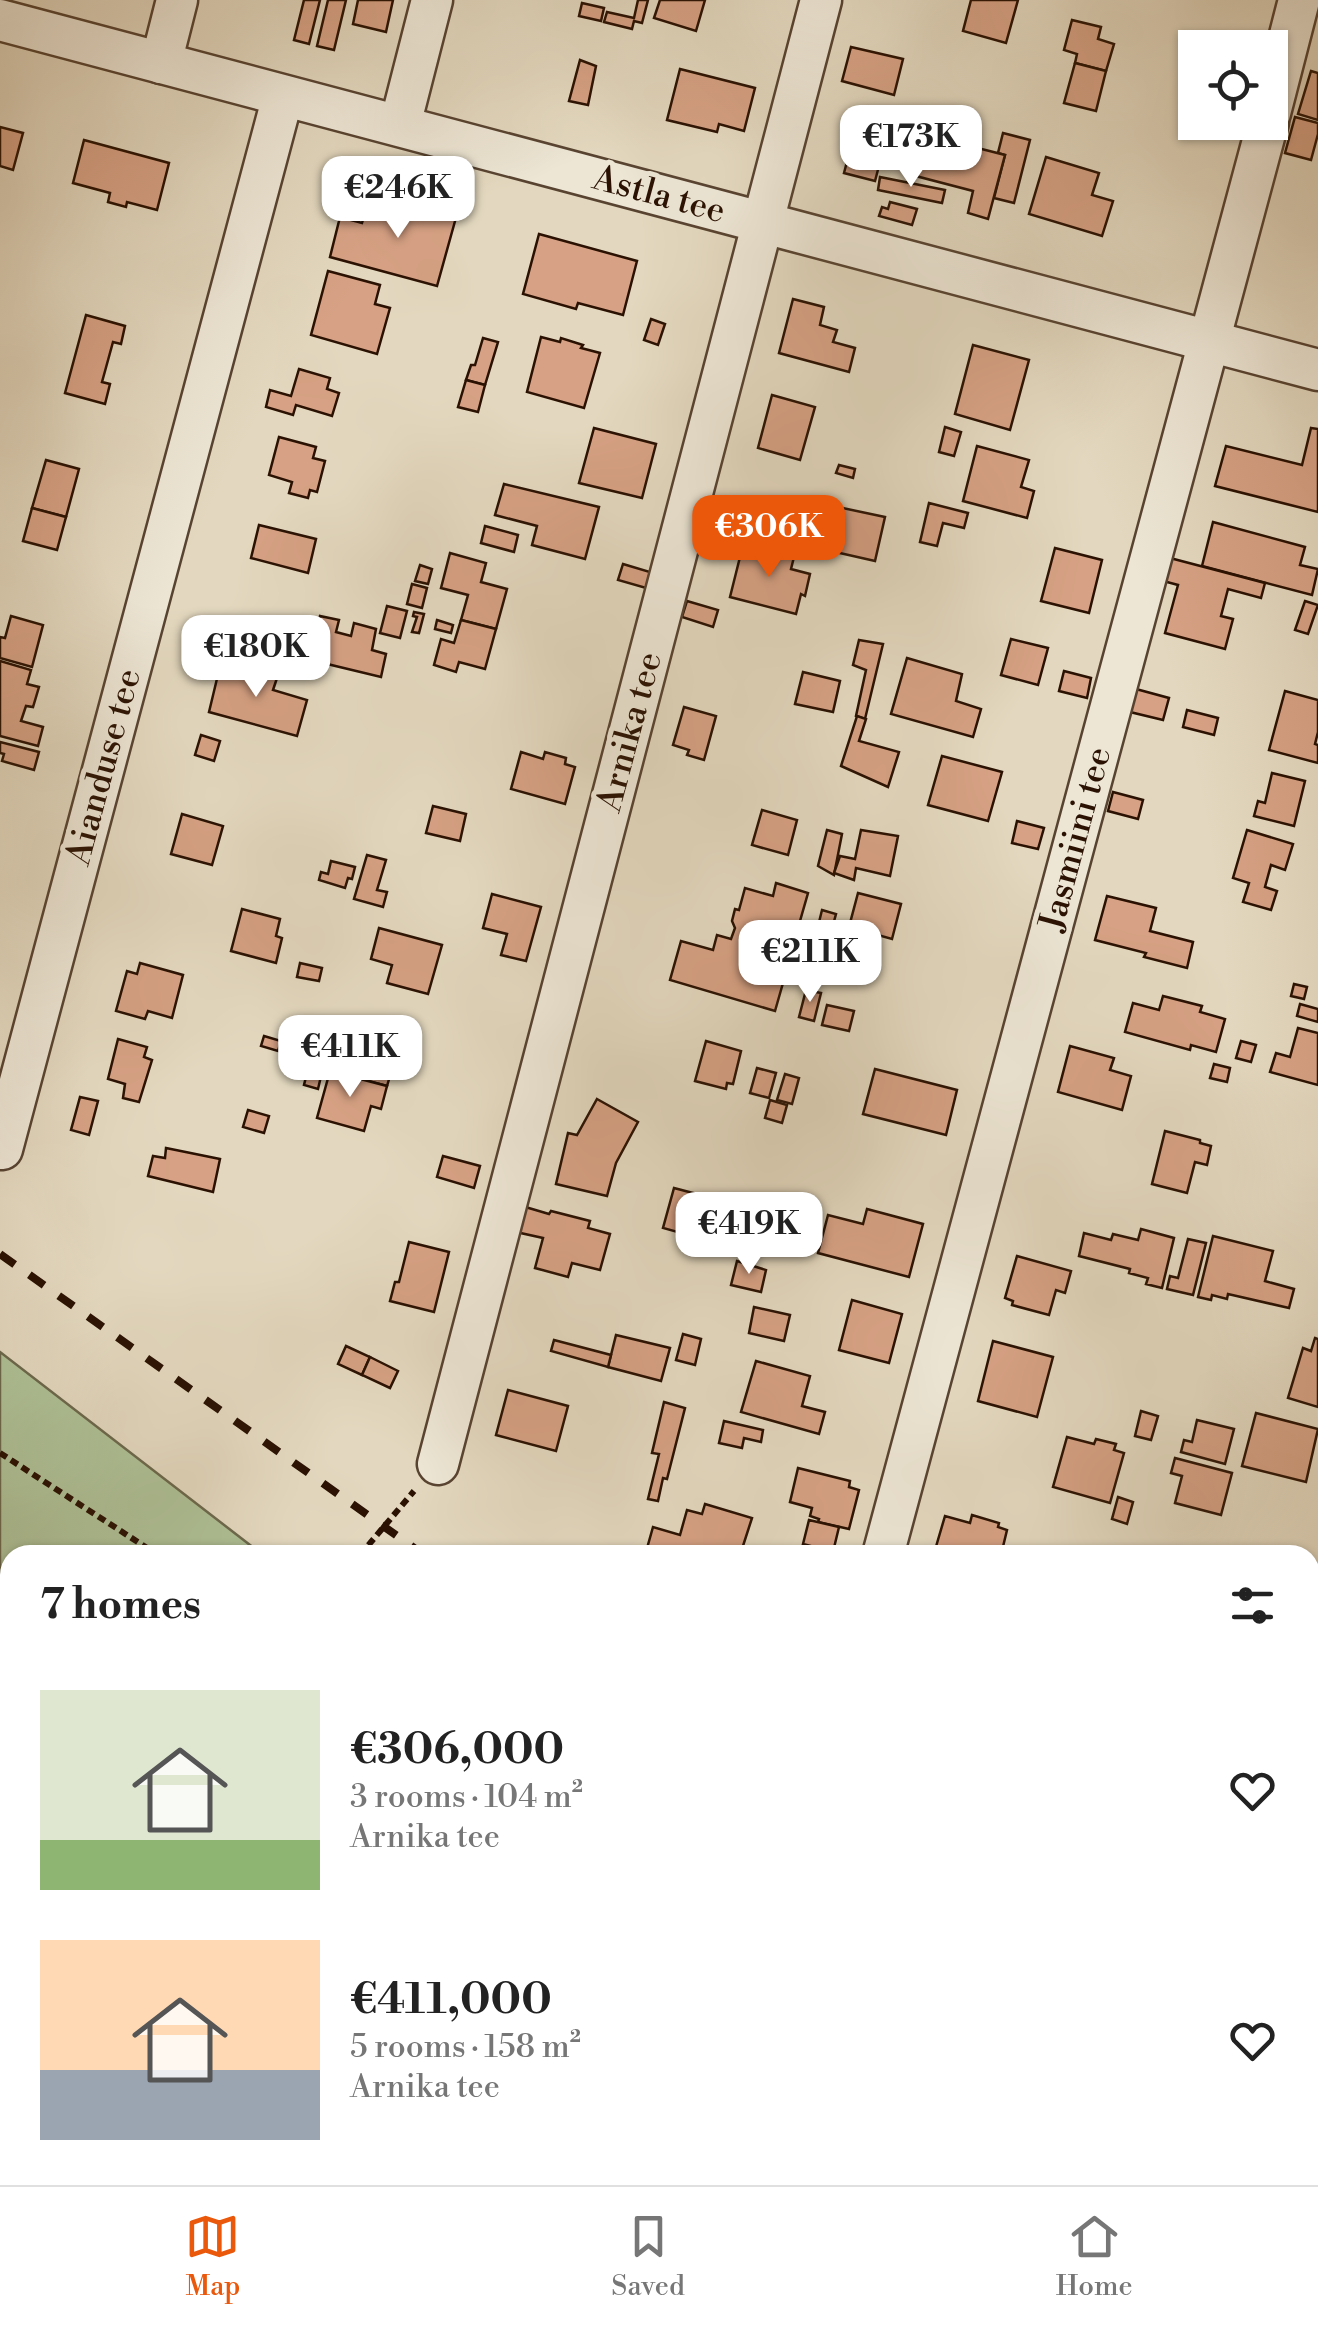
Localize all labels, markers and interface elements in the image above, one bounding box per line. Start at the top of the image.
map controls [1178,30,1288,140]
button: locate [1178,30,1288,140]
pin: €173K [841,105,981,190]
text: €173K [862,117,960,157]
pin: €246K [328,156,468,241]
street label: Astla tee [587,156,730,233]
text: €246K [344,168,452,208]
pin: €306K [699,495,839,580]
text: €306K [714,507,824,547]
pin: €180K [186,615,326,700]
text: €180K [203,627,309,667]
street label: Arnika tee [588,647,672,818]
street label: Aianduse tee [57,664,151,871]
street label: Jasmiini tee [1030,742,1121,938]
pin: €211K [740,920,880,1005]
text: €211K [761,932,859,972]
pin: €411K [280,1015,420,1100]
text: €411K [300,1027,400,1067]
pin: €419K [679,1192,819,1277]
text: €419K [698,1204,800,1244]
icon: filters [1225,1578,1280,1633]
text: 7 homes [40,1579,201,1632]
text: €306,000 [350,1724,564,1777]
icon: home [120,1730,240,1850]
icon: heart [1225,1763,1280,1818]
text: 3 rooms · 104 m² [350,1777,583,1817]
text: Arnika tee [350,1817,500,1857]
text: €411,000 [350,1974,552,2027]
icon: home [120,1980,240,2100]
icon: heart [1225,2013,1280,2068]
text: 5 rooms · 158 m² [350,2027,581,2067]
text: Arnika tee [350,2067,500,2107]
tab: Map [185,2209,241,2304]
tab: Saved [611,2209,685,2304]
tab: Home [1056,2209,1133,2304]

